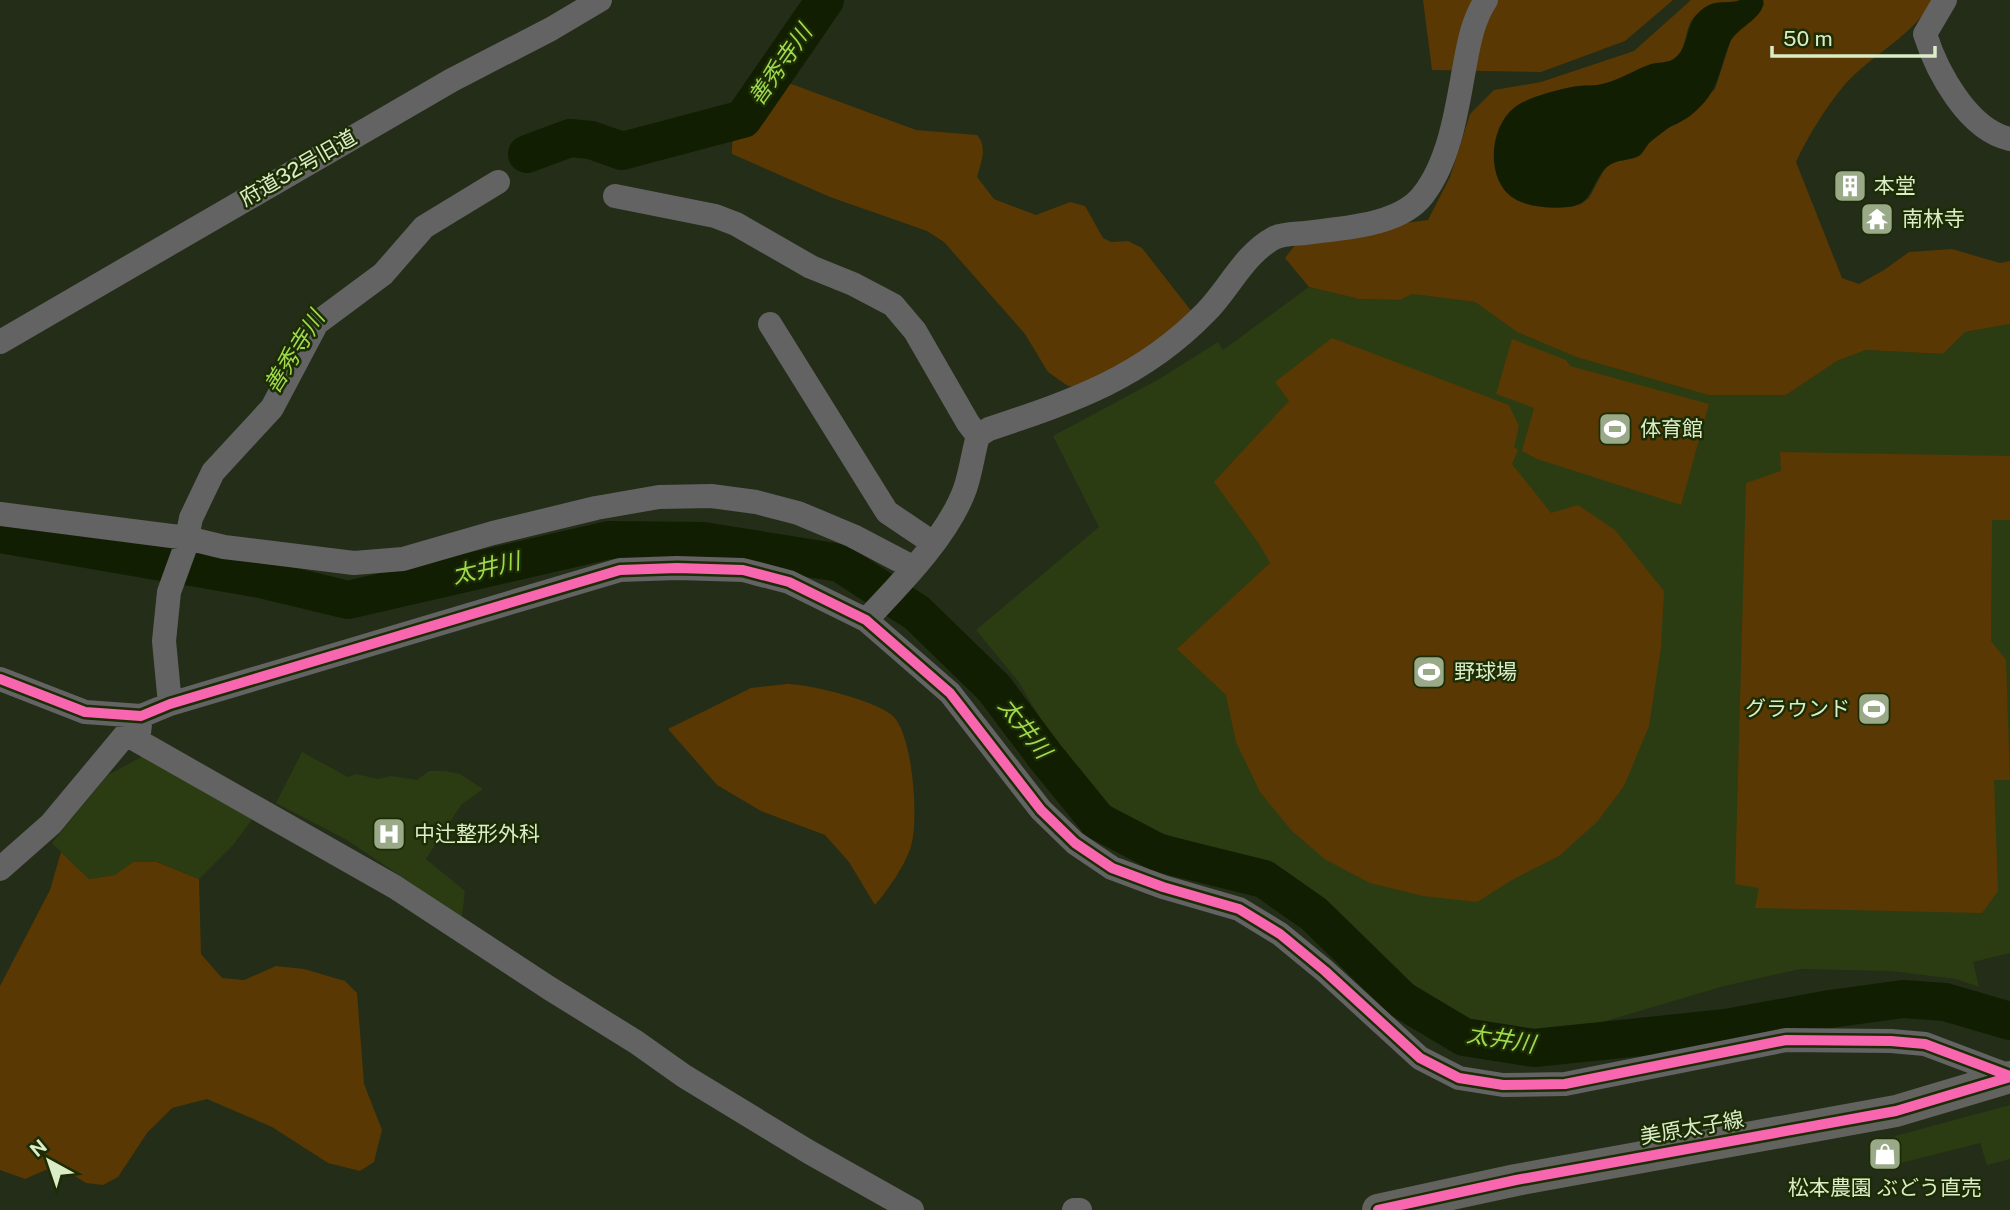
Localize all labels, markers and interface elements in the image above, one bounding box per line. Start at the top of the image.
scale bar [1772,14,1935,58]
water label: 善秀寺川 [742,17,819,110]
text: 50 m [1783,26,1833,51]
street label: 府道32号旧道 [235,124,361,211]
building icon: 本堂 [1831,167,1869,205]
place label: 本堂 [1874,173,1916,198]
temple icon: 南林寺 [1858,200,1896,238]
place label: 南林寺 [1902,206,1965,231]
water label: 善秀寺川 [258,303,331,398]
sports icon: 体育館 [1596,410,1634,448]
place label: 体育館 [1640,416,1703,441]
water label: 太井川 [449,546,525,588]
sports icon: 野球場 [1410,653,1448,691]
place label: 野球場 [1454,659,1517,684]
sports icon: グラウンド [1855,690,1893,728]
water label: 太井川 [994,692,1059,766]
place label: グラウンド [1745,696,1850,721]
hospital icon: 中辻整形外科 [370,815,408,853]
place label: 中辻整形外科 [414,821,540,846]
water label: 太井川 [1465,1020,1540,1058]
street label: 美原太子線 [1638,1106,1746,1149]
north arrow [14,1126,84,1196]
text: N [25,1135,51,1161]
shop icon: 松本農園 ぶどう直売 [1866,1135,1904,1173]
place label: 松本農園 ぶどう直売 [1788,1175,1982,1200]

